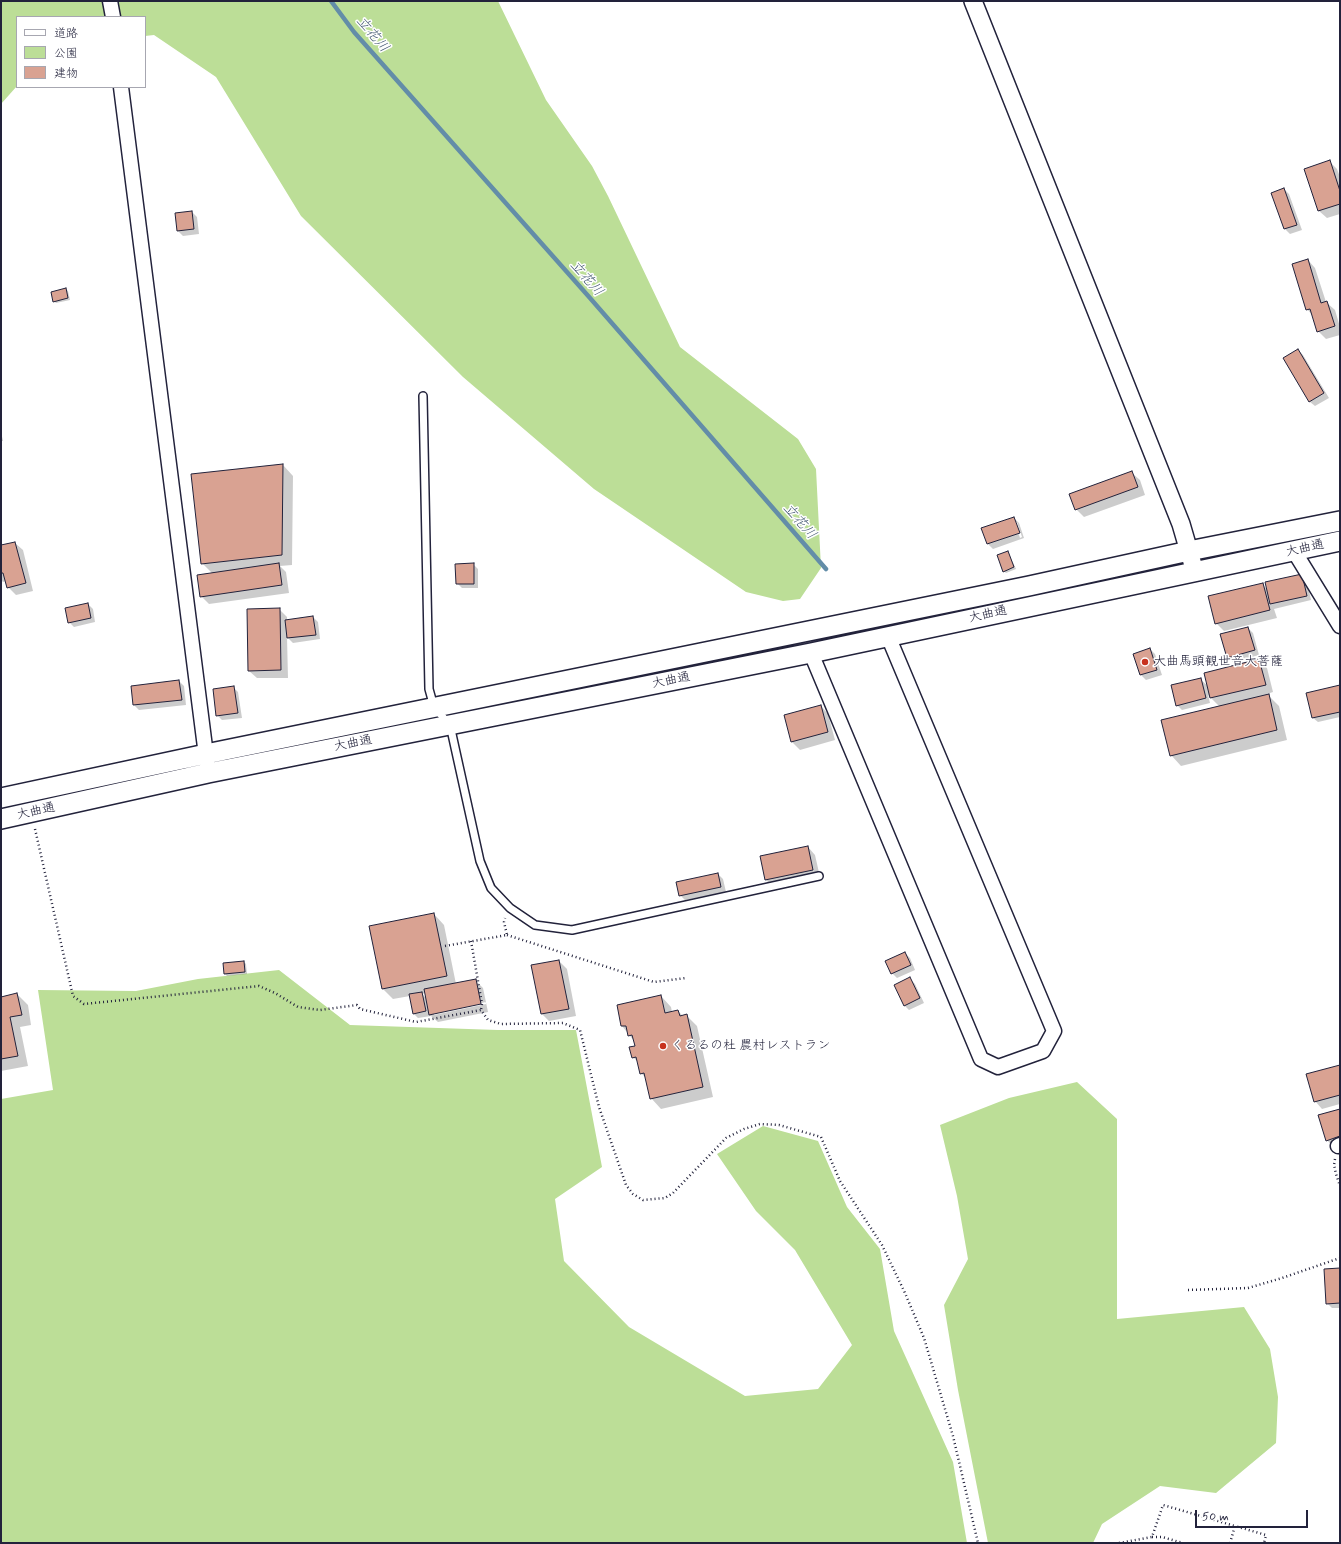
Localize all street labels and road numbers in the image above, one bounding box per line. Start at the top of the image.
street label: 大曲通 [1284,537,1326,561]
street label: 大曲通 [967,603,1009,627]
street label: 大曲通 [650,670,692,692]
street label: 大曲通 [332,733,374,755]
street label: 大曲通 [15,800,57,824]

